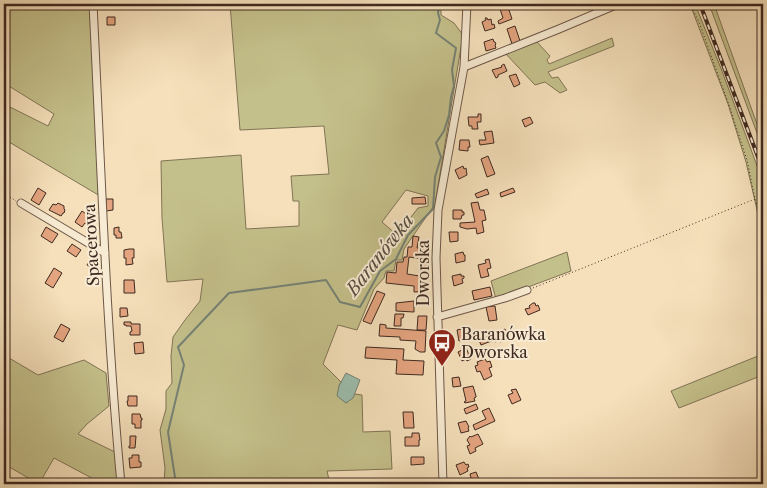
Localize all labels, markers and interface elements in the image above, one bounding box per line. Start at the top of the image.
street label: Spacerowa [79,203,103,287]
water label: Baranówka [340,210,419,302]
street label: Dworska [413,239,433,306]
place label: Baranówka Dworska [461,324,546,362]
bus stop icon: Baranówka Dworska [427,328,457,367]

